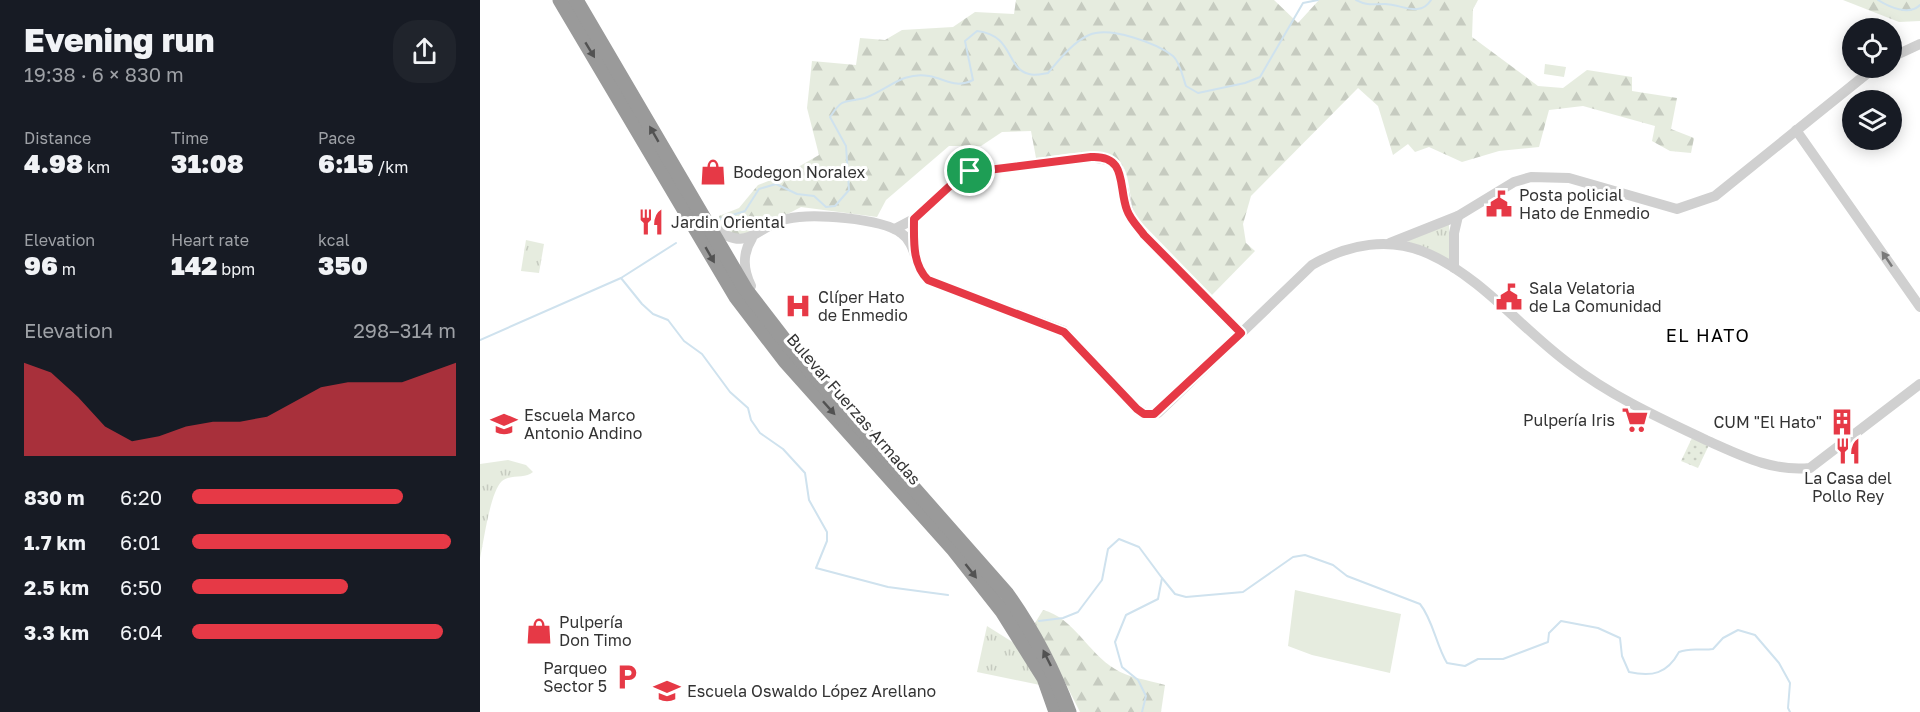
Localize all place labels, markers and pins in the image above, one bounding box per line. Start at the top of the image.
pin [944,145,995,196]
shop icon: Bodegon Noralex [698,157,728,187]
place label: Bodegon Noralex [733,162,866,182]
place label: Posta policial Hato de Enmedio [1519,185,1650,223]
public building icon: Posta policial Hato de Enmedio [1484,189,1514,219]
restaurant icon: Jardin Oriental [636,207,666,237]
place label: Jardin Oriental [671,212,785,232]
place label: Sala Velatoria de La Comunidad [1529,278,1662,316]
public building icon: Sala Velatoria de La Comunidad [1494,282,1524,312]
place label: Clíper Hato de Enmedio [818,287,908,325]
hospital icon: Clíper Hato de Enmedio [783,291,813,321]
place label: Escuela Marco Antonio Andino [524,405,642,443]
supermarket icon: Pulpería Iris [1620,405,1650,435]
building icon: CUM "El Hato" [1827,407,1857,437]
school or university icon: Escuela Marco Antonio Andino [489,409,519,439]
place label: Pulpería Iris [1523,410,1615,430]
place label: CUM "El Hato" [1713,412,1822,432]
restaurant icon: La Casa del Pollo Rey [1833,436,1863,466]
place label: La Casa del Pollo Rey [1804,468,1892,506]
place label: Pulpería Don Timo [559,612,632,650]
shop icon: Pulpería Don Timo [524,616,554,646]
place label: Parqueo Sector 5 [543,658,607,696]
parking icon: Parqueo Sector 5 [612,662,642,692]
school or university icon: Escuela Oswaldo López Arellano [652,676,682,706]
place label: Escuela Oswaldo López Arellano [687,681,936,701]

